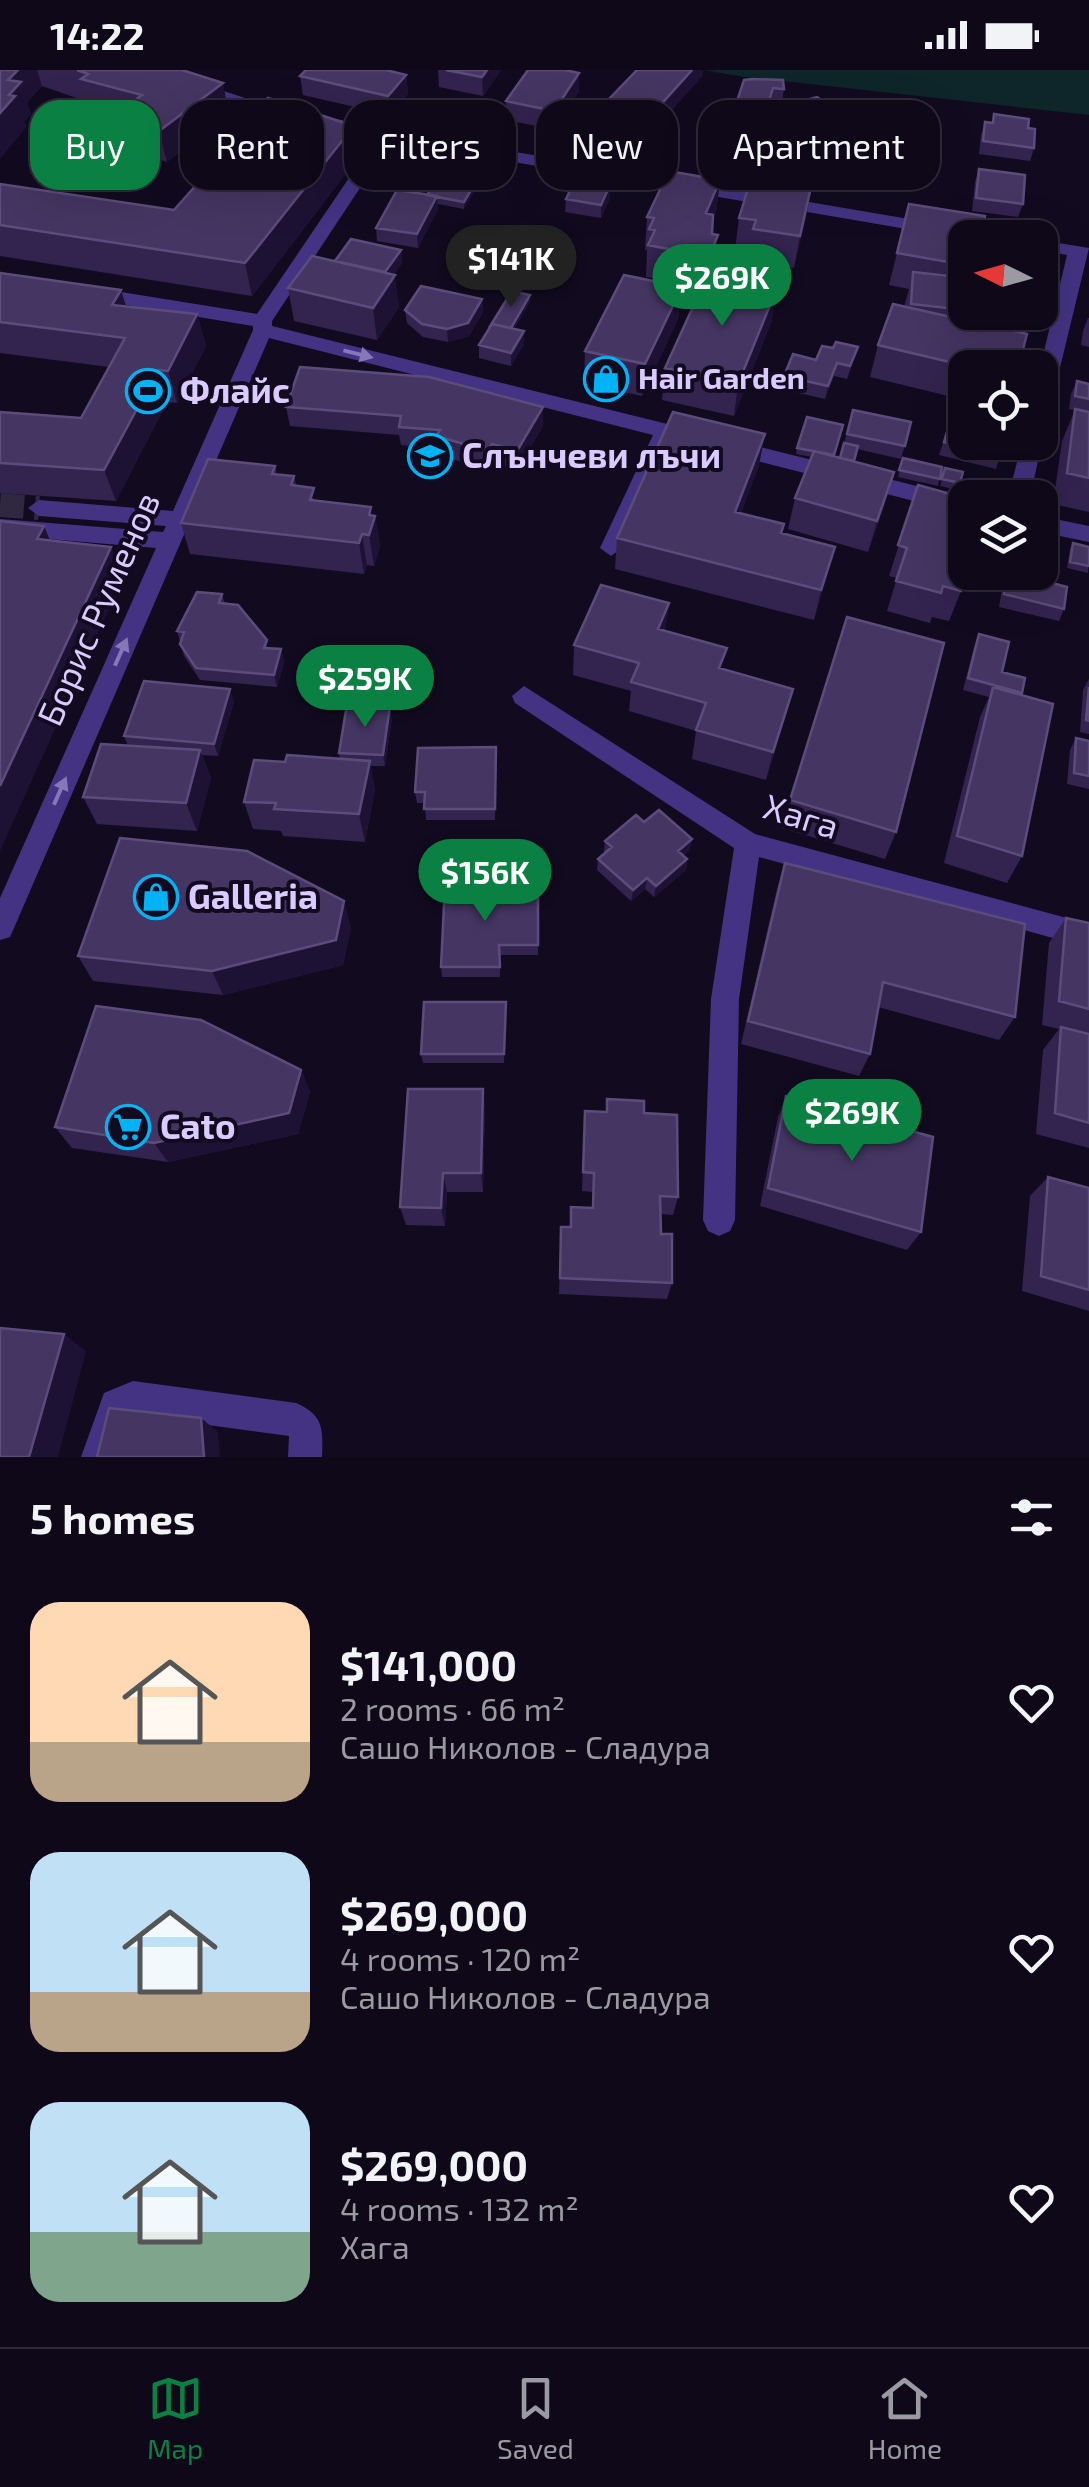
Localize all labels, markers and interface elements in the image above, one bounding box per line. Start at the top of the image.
text: 14:22 [50,12,145,58]
chip: Buy [30,100,160,190]
chip: Rent [180,100,324,190]
chip: Filters [344,100,516,190]
chip: New [536,100,678,190]
chip: Apartment [698,100,940,190]
north arrow [948,220,1058,330]
map controls [948,220,1058,590]
pin: $141K [441,225,581,310]
text: $141K [468,238,554,276]
pin: $269K [652,244,792,329]
text: $269K [674,257,770,295]
one-way arrow [342,346,373,362]
button: locate [948,350,1058,460]
shop icon: Hair Garden [583,356,629,402]
place label: Hair Garden [638,359,805,395]
sports icon: Флайс [125,368,171,414]
place label: Флайс [180,368,290,410]
school or university icon: Слънчеви лъчи [407,433,453,479]
place label: Слънчеви лъчи [462,433,721,475]
button: layers [948,480,1058,590]
street label: Борис Руменов [27,485,168,732]
one-way arrow [113,637,129,667]
pin: $259K [295,645,435,730]
text: $259K [318,658,412,696]
one-way arrow [52,776,68,806]
street label: Хага [759,784,844,846]
pin: $156K [415,839,555,924]
text: $156K [440,852,530,890]
shop icon: Galleria [133,874,179,920]
place label: Galleria [188,874,318,916]
pin: $269K [782,1079,922,1164]
text: $269K [804,1092,900,1130]
supermarket icon: Cato [105,1104,151,1150]
place label: Cato [160,1104,236,1146]
icon: filters [1004,1490,1059,1545]
text: 5 homes [30,1492,195,1542]
text: $141,000 [340,1639,517,1689]
icon: home [110,1642,230,1762]
icon: heart [1004,1675,1059,1730]
text: 2 rooms · 66 m² [340,1689,565,1727]
text: Сашо Николов - Сладура [340,1727,711,1765]
text: $269,000 [340,1889,528,1939]
icon: home [110,1892,230,2012]
icon: heart [1004,1925,1059,1980]
text: 4 rooms · 120 m² [340,1939,580,1977]
text: Сашо Николов - Сладура [340,1977,711,2015]
text: $269,000 [340,2139,528,2189]
icon: home [110,2142,230,2262]
icon: heart [1004,2175,1059,2230]
text: 4 rooms · 132 m² [340,2189,579,2227]
text: Хага [340,2227,410,2265]
tab: Map [147,2371,203,2465]
tab: Saved [497,2371,574,2465]
tab: Home [868,2371,942,2465]

